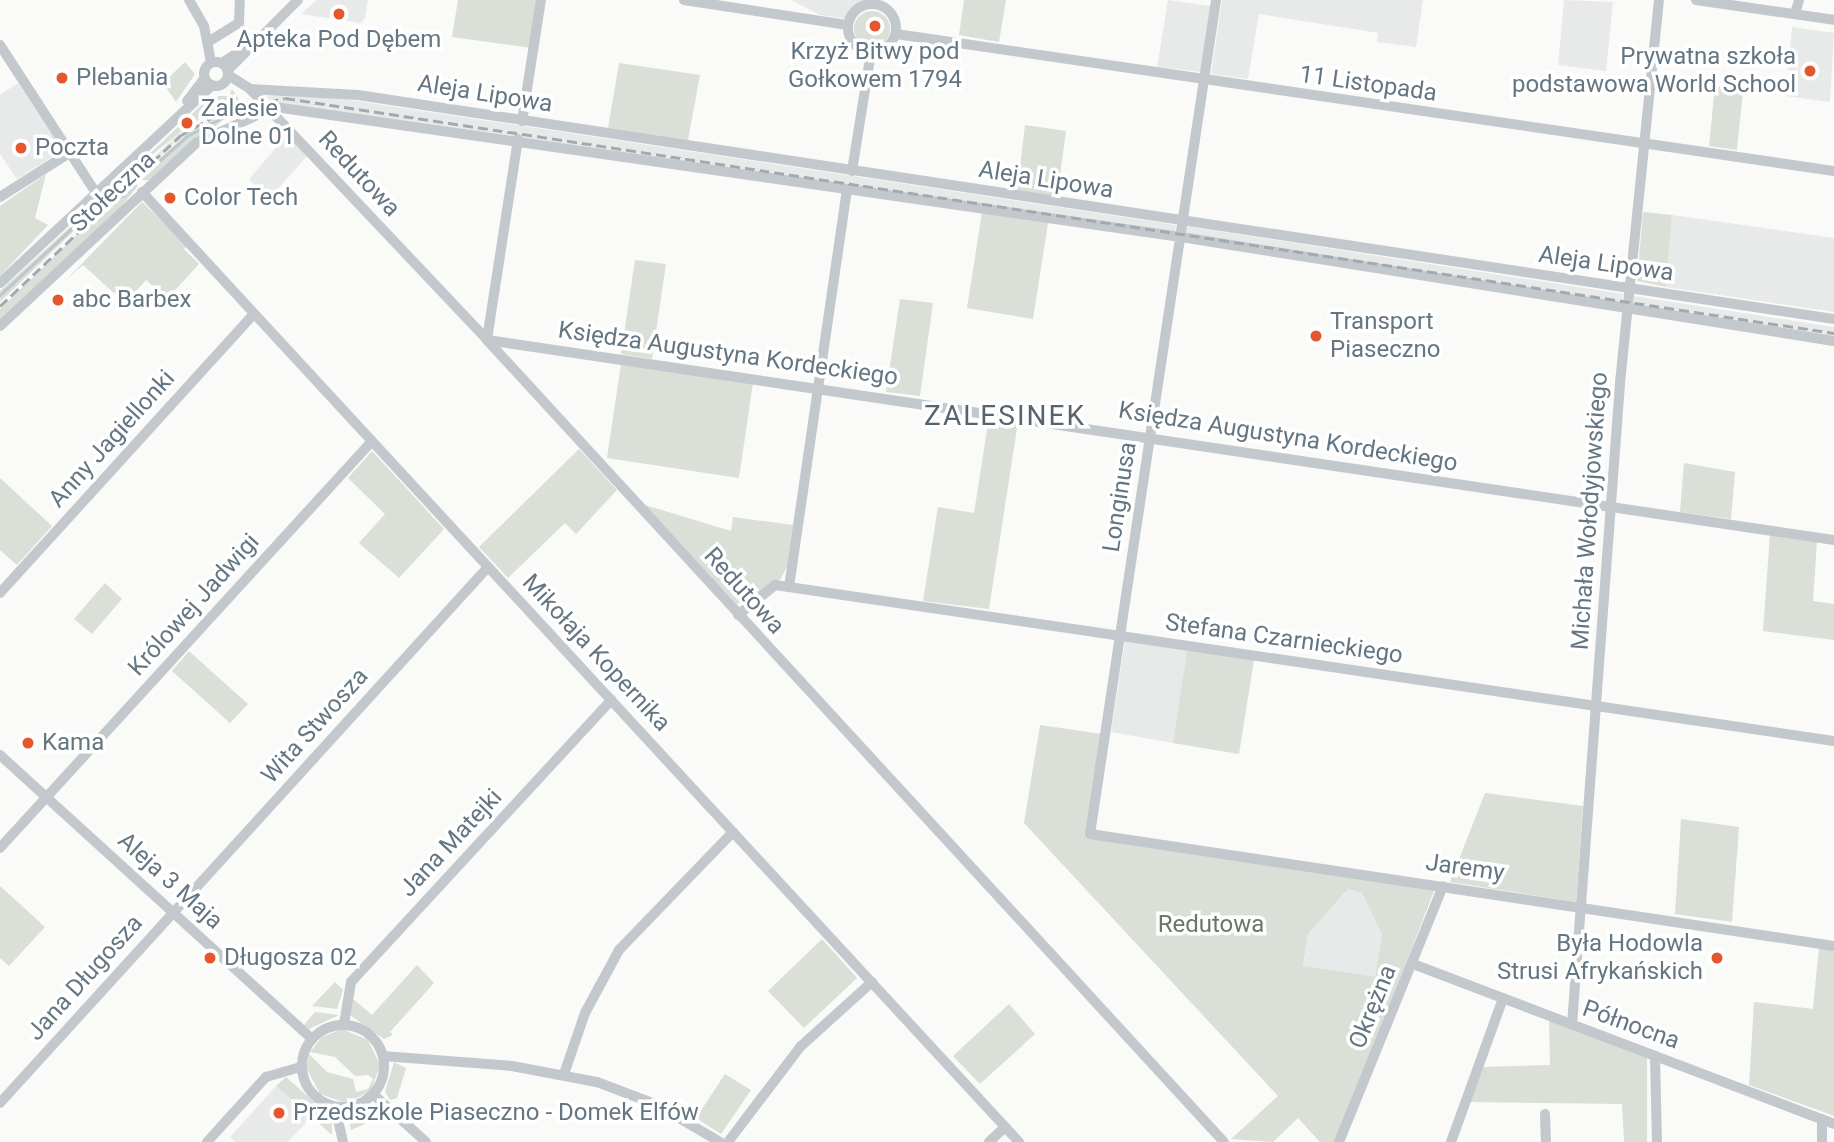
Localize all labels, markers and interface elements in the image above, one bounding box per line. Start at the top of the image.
marker: Apteka Pod Dębem [331,6,347,22]
marker: Krzyż Bitwy pod Gołkowem 1794 [867,18,883,34]
place label: Apteka Pod Dębem [237,26,441,54]
place label: Krzyż Bitwy pod Gołkowem 1794 [788,38,962,94]
place label: Prywatna szkoła podstawowa World School [1512,43,1796,99]
street label: 11 Listopada [1297,60,1439,108]
marker: Prywatna szkoła podstawowa World School [1802,63,1818,79]
place label: Plebania [76,64,168,92]
street label: Aleja Lipowa [416,69,554,119]
marker: Plebania [54,70,70,86]
place label: Zalesie Dolne 01 [201,95,295,151]
marker: Zalesie Dolne 01 [179,115,195,131]
street label: Redutowa [312,125,406,223]
place label: Poczta [35,134,109,162]
marker: Poczta [13,140,29,156]
street label: Stołeczna [65,145,161,239]
street label: Aleja Lipowa [977,155,1115,205]
place label: Color Tech [184,184,299,212]
marker: Color Tech [162,190,178,206]
street label: Aleja Lipowa [1537,240,1675,288]
place label: abc Barbex [72,286,191,314]
marker: abc Barbex [50,292,66,308]
place label: Transport Piaseczno [1330,308,1441,364]
street label: Księdza Augustyna Kordeckiego [556,316,900,392]
marker: Transport Piaseczno [1308,328,1324,344]
street label: Anny Jagiellonki [43,365,181,513]
street label: Michała Wołodyjowskiego [1566,371,1614,651]
street label: Księdza Augustyna Kordeckiego [1116,396,1460,478]
district label: ZALESINEK [925,399,1085,433]
street label: Longinusa [1097,440,1143,554]
street label: Królowej Jadwigi [123,528,265,682]
street label: Redutowa [698,542,790,640]
street label: Mikołaja Kopernika [516,569,676,737]
street label: Stefana Czarnieckiego [1163,608,1405,670]
street label: Wita Stwosza [256,662,374,790]
place label: Kama [42,729,104,757]
marker: Kama [20,735,36,751]
street label: Jana Matejki [394,783,508,903]
street label: Aleja 3 Maja [112,826,228,936]
street label: Jaremy [1424,848,1506,888]
street label: Jana Długosza [21,909,149,1047]
park label: Redutowa [1158,911,1264,939]
place label: Była Hodowla Strusi Afrykańskich [1497,930,1703,986]
place label: Długosza 02 [224,944,357,972]
marker: Długosza 02 [202,950,218,966]
marker: Była Hodowla Strusi Afrykańskich [1709,950,1725,966]
street label: Okrężna [1343,961,1403,1053]
street label: Północna [1579,994,1683,1056]
place label: Przedszkole Piaseczno - Domek Elfów [293,1099,699,1127]
marker: Przedszkole Piaseczno - Domek Elfów [271,1105,287,1121]

